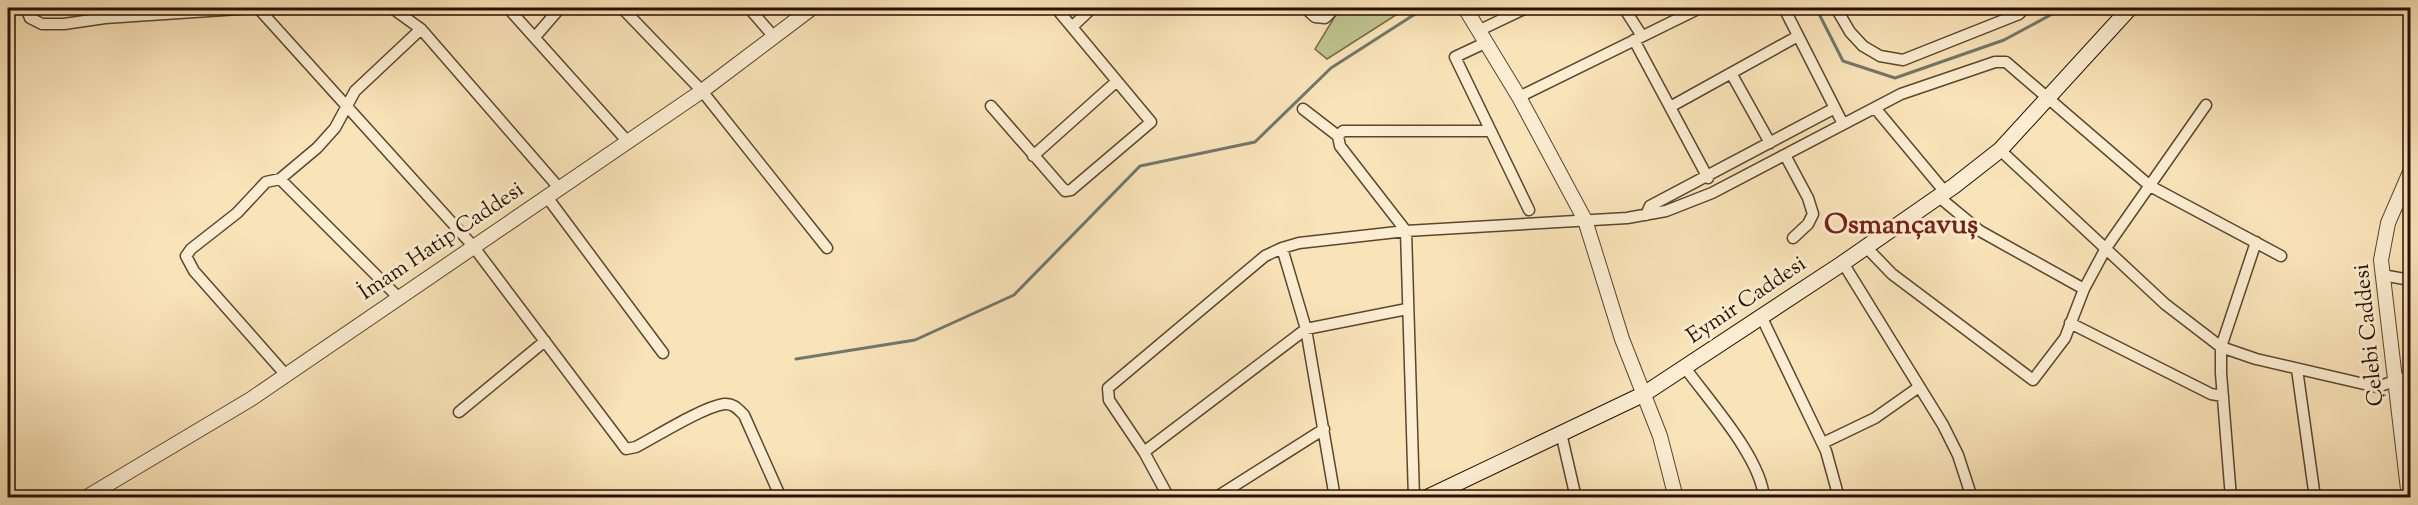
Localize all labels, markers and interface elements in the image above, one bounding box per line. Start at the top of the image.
street label: İmam Hatip Caddesi [353,175,531,309]
district label: Osmançavuş [1824,206,1978,246]
street label: Eymir Caddesi [1681,249,1813,353]
street label: Çelebi Caddesi [2347,262,2393,408]

